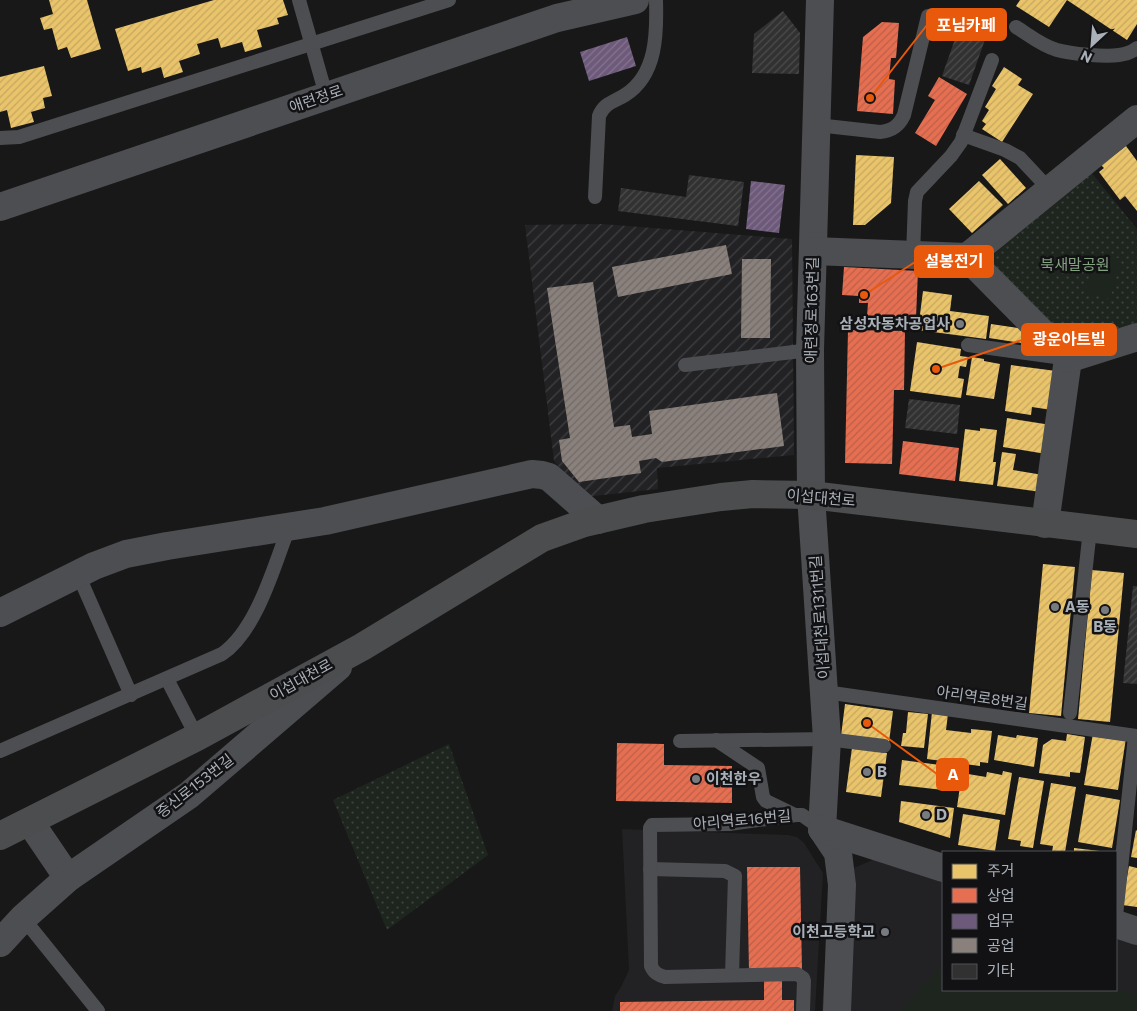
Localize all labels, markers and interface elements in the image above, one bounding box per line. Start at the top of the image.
callout: 포님카페 [927,9,1006,40]
text: 포님카페 [937,15,995,34]
north arrow [1067,20,1117,70]
text: N [1078,47,1095,67]
street label: 애련정로 [287,81,345,116]
callout: 설봉전기 [915,246,993,277]
text: 설봉전기 [925,251,983,270]
park label: 북새말공원 [1040,255,1110,273]
street label: 애련정로163번길 [801,256,821,364]
place label: 삼성자동차공업사 [840,314,950,332]
marker: 삼성자동차공업사 [954,318,966,330]
callout: 광운아트빌 [1022,324,1116,355]
text: 광운아트빌 [1032,329,1106,348]
street label: 이섭대천로 [786,485,856,509]
street label: 이섭대천로1311번길 [806,554,832,680]
place label: A동 [1065,597,1090,615]
marker: A동 [1049,601,1061,613]
marker: B동 [1099,604,1111,616]
place label: B동 [1093,617,1117,635]
street label: 이섭대천로 [266,655,335,704]
street label: 아리역로8번길 [935,682,1029,712]
street label: 증신로153번길 [152,750,236,821]
callout: A [937,759,968,790]
place label: B [877,762,887,780]
text: A [947,764,959,783]
marker: B [861,766,873,778]
place label: 이천한우 [706,769,761,787]
marker: 이천한우 [690,773,702,785]
place label: D [936,805,947,823]
street label: 아리역로16번길 [692,806,792,832]
marker: D [920,809,932,821]
legend [942,851,1117,991]
text: 주거 [987,861,1015,879]
text: 상업 [987,886,1015,904]
text: 업무 [987,911,1015,929]
place label: 이천고등학교 [792,922,875,940]
marker: 이천고등학교 [879,926,891,938]
text: 공업 [987,936,1015,954]
text: 기타 [987,961,1015,979]

